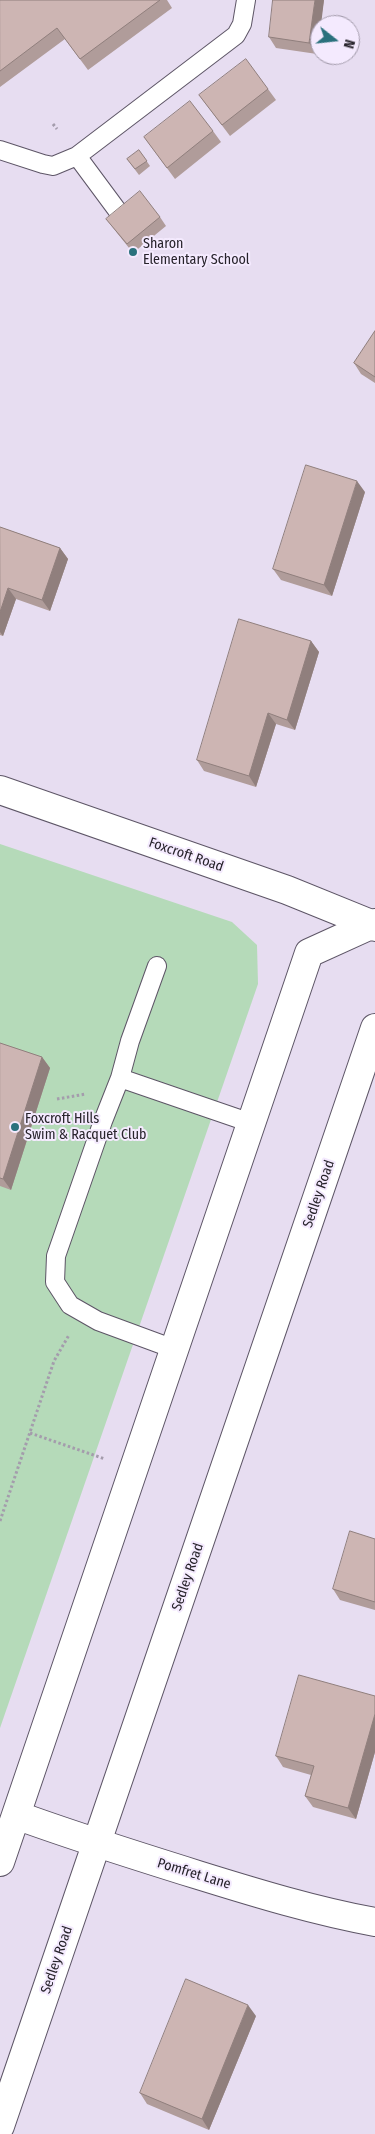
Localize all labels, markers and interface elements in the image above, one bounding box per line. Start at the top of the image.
north arrow [310,15,360,65]
text: N [340,38,358,50]
place label: Sharon Elementary School [143,236,250,268]
marker: Sharon Elementary School [127,246,139,258]
street label: Foxcroft Road [146,834,226,876]
place label: Foxcroft Hills Swim & Racquet Club [25,1111,146,1144]
marker: Foxcroft Hills Swim & Racquet Club [9,1121,21,1133]
street label: Sedley Road [300,1158,338,1230]
street label: Sedley Road [169,1541,207,1613]
street label: Pomfret Lane [155,1855,233,1893]
street label: Sedley Road [38,1924,76,1996]

